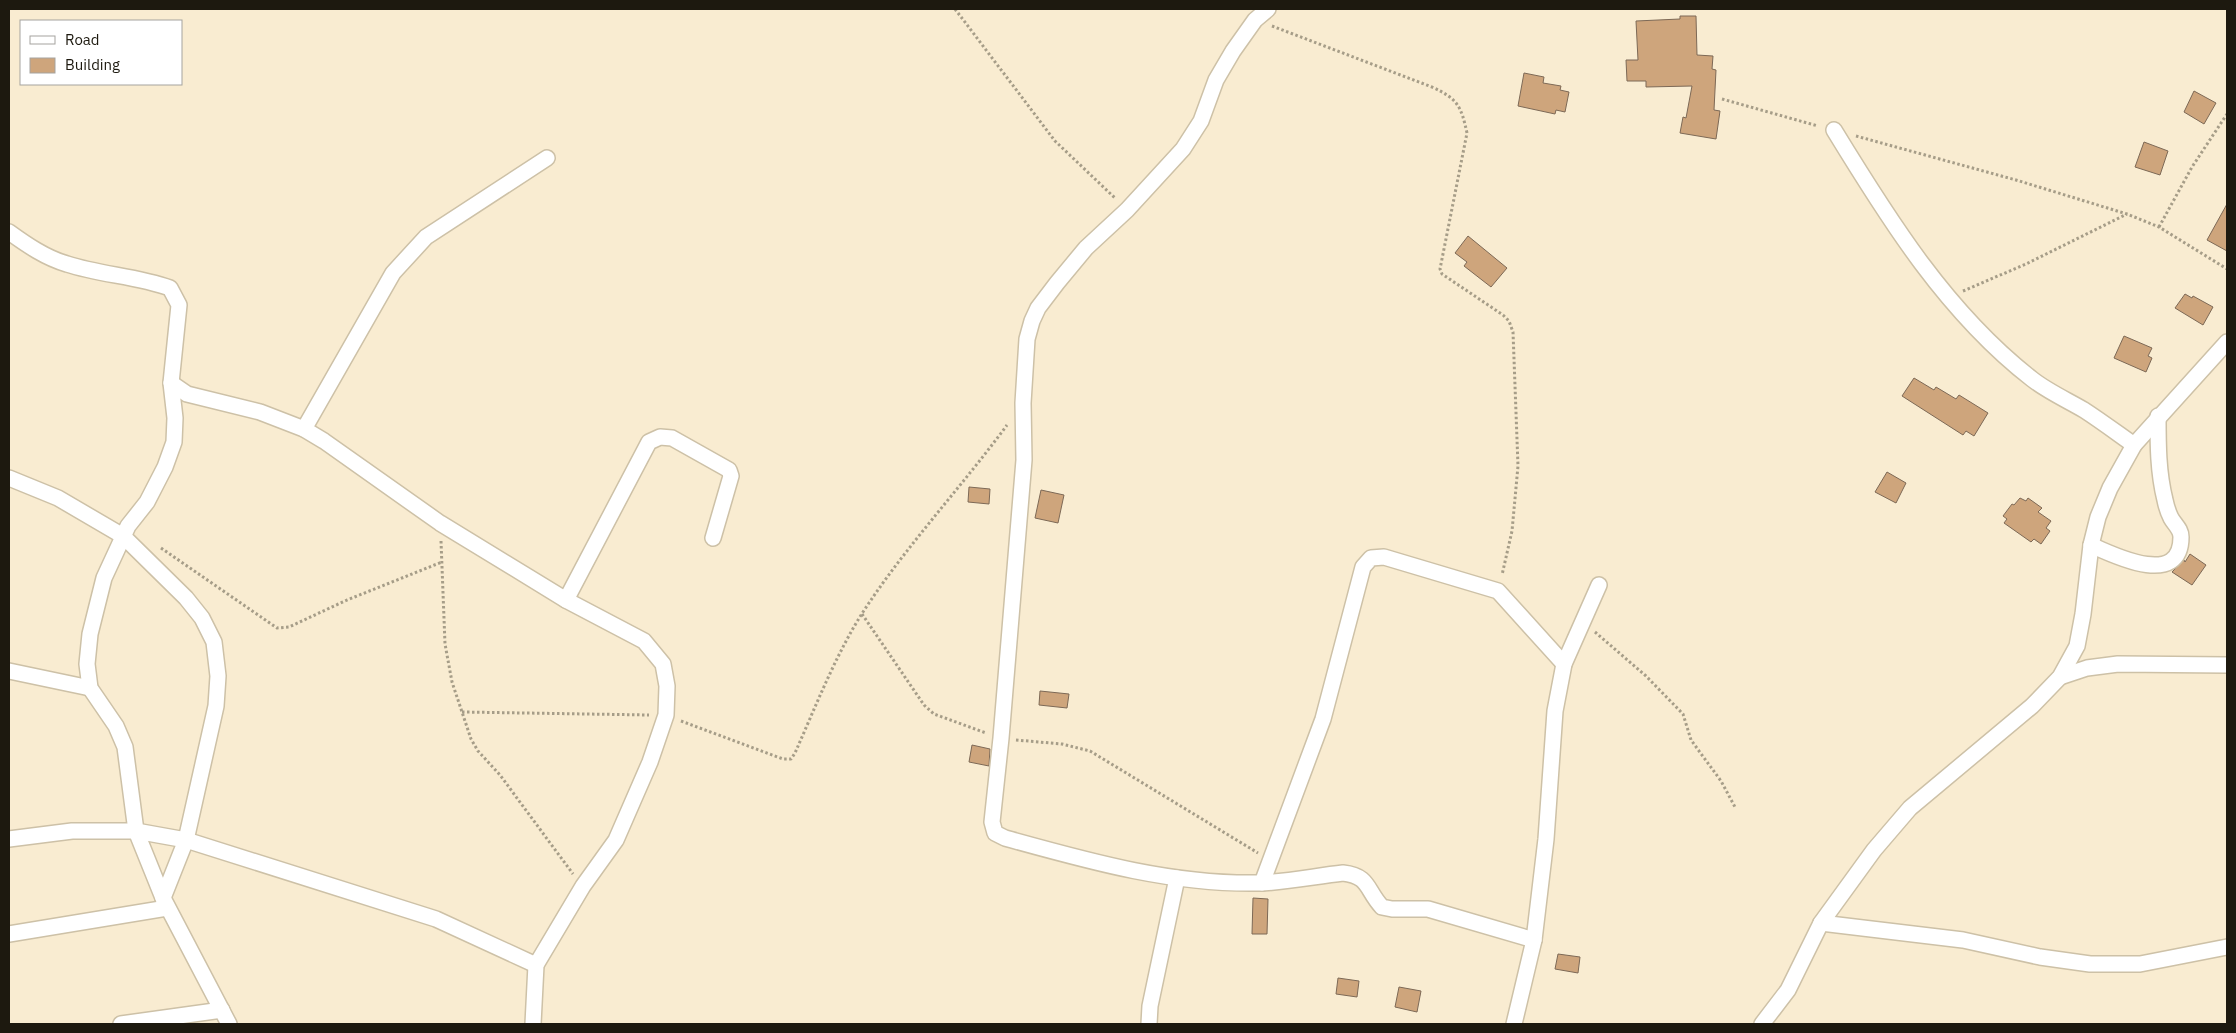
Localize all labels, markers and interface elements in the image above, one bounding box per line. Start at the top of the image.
legend [20,20,182,85]
text: Road [65,30,100,49]
text: Building [65,55,120,74]

